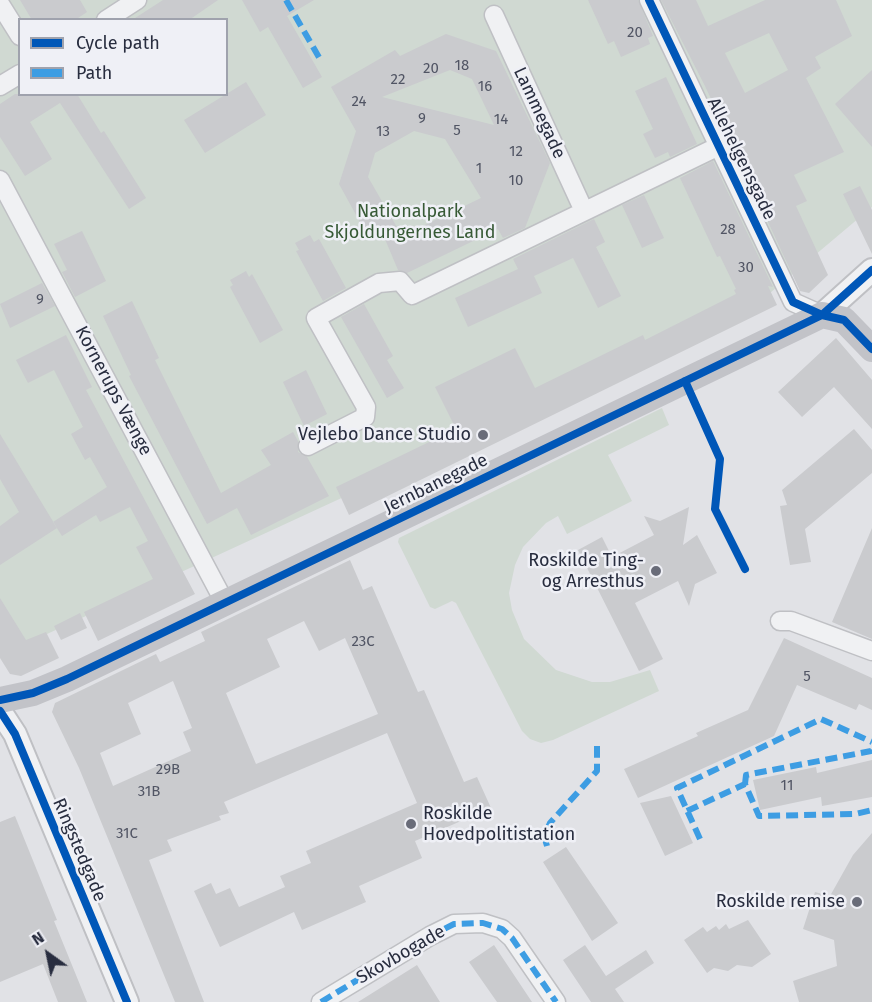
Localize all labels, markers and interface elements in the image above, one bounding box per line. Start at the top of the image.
legend [18,18,228,96]
house number: 20 [627,24,643,42]
text: Cycle path [76,32,160,54]
house number: 18 [455,57,469,75]
house number: 20 [423,60,439,78]
text: Path [76,62,112,84]
street label: Lammegade [508,64,570,162]
house number: 22 [391,71,405,89]
house number: 16 [478,78,492,96]
house number: 24 [352,93,366,111]
street label: Allehelgensgade [702,94,780,224]
house number: 9 [418,110,426,128]
house number: 14 [494,111,508,129]
house number: 5 [453,122,461,140]
house number: 13 [376,123,390,141]
house number: 12 [509,143,523,161]
house number: 1 [476,160,482,178]
house number: 10 [509,172,523,190]
park label: Nationalpark Skjoldungernes Land [325,201,495,244]
house number: 28 [720,221,736,239]
house number: 30 [738,259,754,277]
house number: 9 [36,291,44,309]
street label: Kornerups Vænge [70,323,156,459]
place label: Vejlebo Dance Studio [298,424,471,446]
marker: Vejlebo Dance Studio [476,428,490,442]
street label: Jernbanegade [381,450,491,518]
place label: Roskilde Ting- og Arresthus [528,550,644,592]
marker: Roskilde Ting- og Arresthus [649,564,663,578]
house number: 23C [351,633,375,651]
house number: 5 [803,668,811,686]
house number: 29B [156,761,180,779]
house number: 11 [781,777,793,795]
house number: 31B [138,783,160,801]
street label: Ringstedgade [48,795,110,905]
place label: Roskilde Hovedpolitistation [423,803,575,846]
marker: Roskilde Hovedpolitistation [404,817,418,831]
house number: 31C [116,825,138,843]
place label: Roskilde remise [716,891,845,913]
marker: Roskilde remise [850,895,864,909]
street label: Skovbogade [353,921,449,989]
north arrow [18,924,78,984]
text: N [28,928,48,949]

